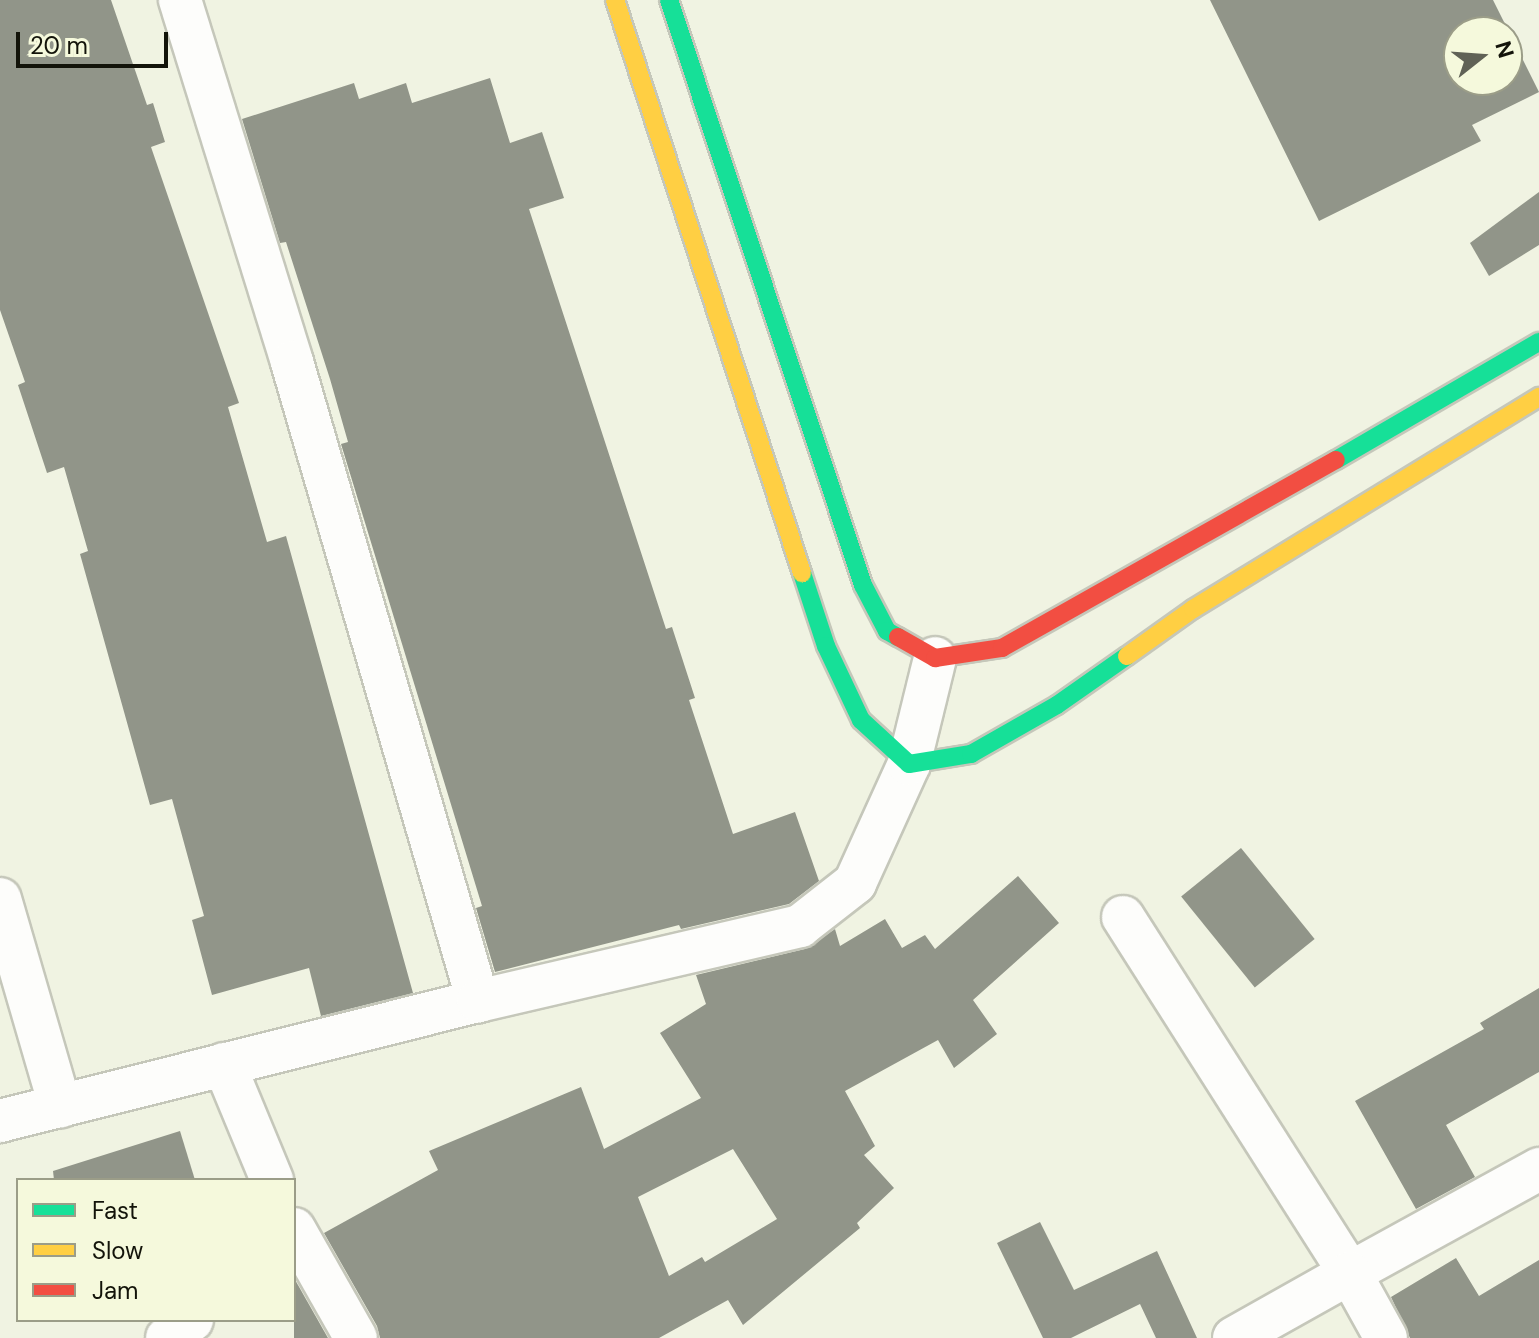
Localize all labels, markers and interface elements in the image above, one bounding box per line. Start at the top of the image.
scale bar [20,16,172,66]
north arrow [1443,16,1523,96]
text: 20 m [30,30,88,61]
text: N [1488,38,1521,61]
legend [16,1178,296,1322]
text: Fast [92,1195,138,1226]
text: Slow [92,1235,143,1266]
text: Jam [92,1275,138,1306]

